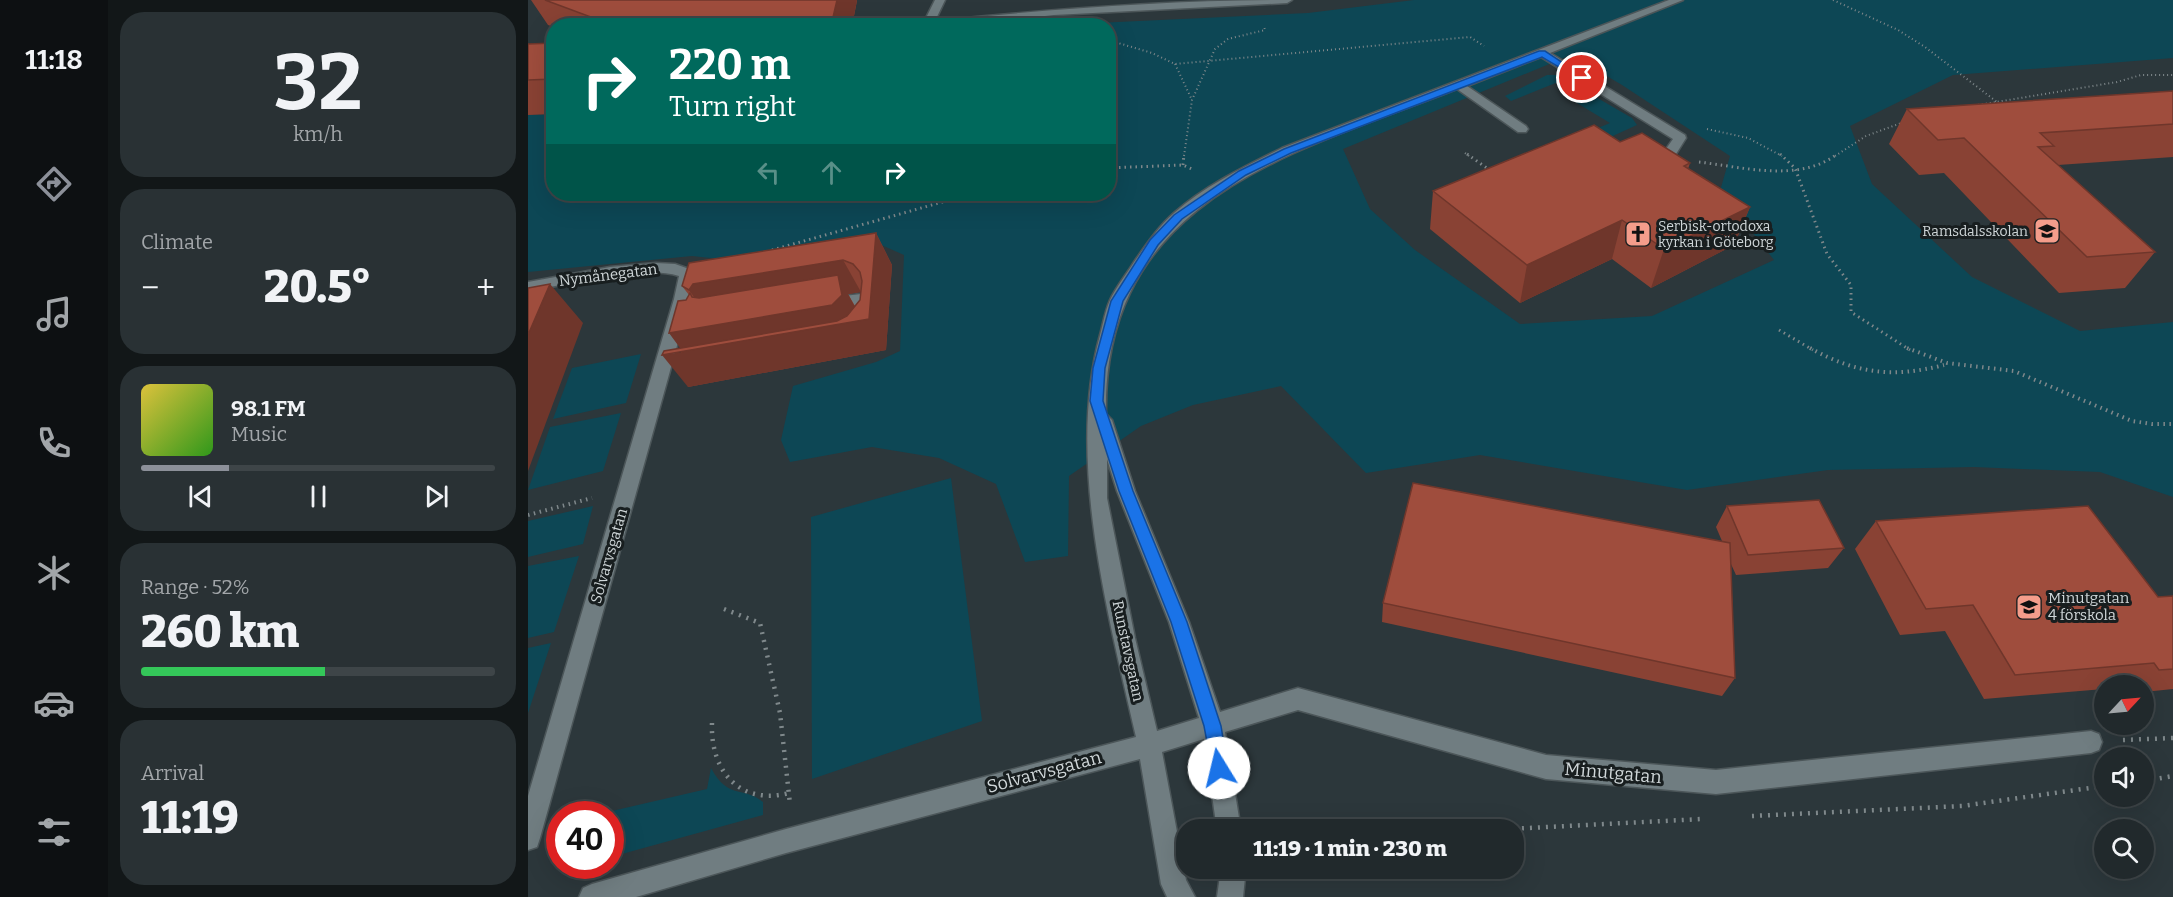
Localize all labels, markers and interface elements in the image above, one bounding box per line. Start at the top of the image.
text: 32 [274,36,362,130]
text: 220 m [669,40,791,90]
icon: right [570,42,648,120]
text: 11:18 [25,44,83,76]
pin [1556,52,1607,103]
icon: arrive [1565,61,1598,94]
text: Turn right [669,91,796,123]
text: km/h [293,122,343,146]
icon: left [752,156,785,189]
icon: ahead [815,156,848,189]
icon: right [878,156,911,189]
icon: directions [33,163,75,205]
school or university icon: Ramsdalsskolan [2032,216,2062,246]
place label: Serbisk-ortodoxa kyrkan i Göteborg [1658,218,1774,251]
church icon: Serbisk-ortodoxa kyrkan i Göteborg [1623,219,1653,249]
place label: Ramsdalsskolan [1922,223,2028,240]
text: Climate [141,230,213,254]
text: 20.5° [264,260,372,314]
street label: Nymånegatan [558,260,659,290]
text: − [141,268,159,308]
text: + [476,268,495,308]
icon: music [33,293,75,335]
text: 98.1 FM [231,395,306,422]
icon: phone [33,422,75,464]
text: Music [231,422,287,446]
icon: previous [184,480,217,513]
icon: pause [302,480,335,513]
icon: next [420,480,453,513]
street label: Solvarvsgatan [587,506,631,606]
icon: climate [33,552,75,594]
text: Range · 52% [141,575,250,599]
place label: Minutgatan 4 förskola [2048,589,2130,624]
school or university icon: Minutgatan 4 förskola [2014,592,2044,622]
street label: Runstavsgatan [1109,599,1148,704]
text: 260 km [141,605,299,659]
north arrow [2094,675,2154,735]
map controls [2094,675,2154,879]
icon: car [33,682,75,724]
position arrow [1187,736,1251,800]
street label: Solvarvsgatan [984,746,1104,798]
button: sound [2094,747,2154,807]
street label: Minutgatan [1563,758,1663,788]
text: Arrival [141,761,204,785]
text: 11:19 [141,791,239,845]
speed limit sign: 40 [546,801,624,879]
icon: filters [33,811,75,853]
button: search [2094,819,2154,879]
text: 11:19 · 1 min · 230 m [1253,835,1447,862]

